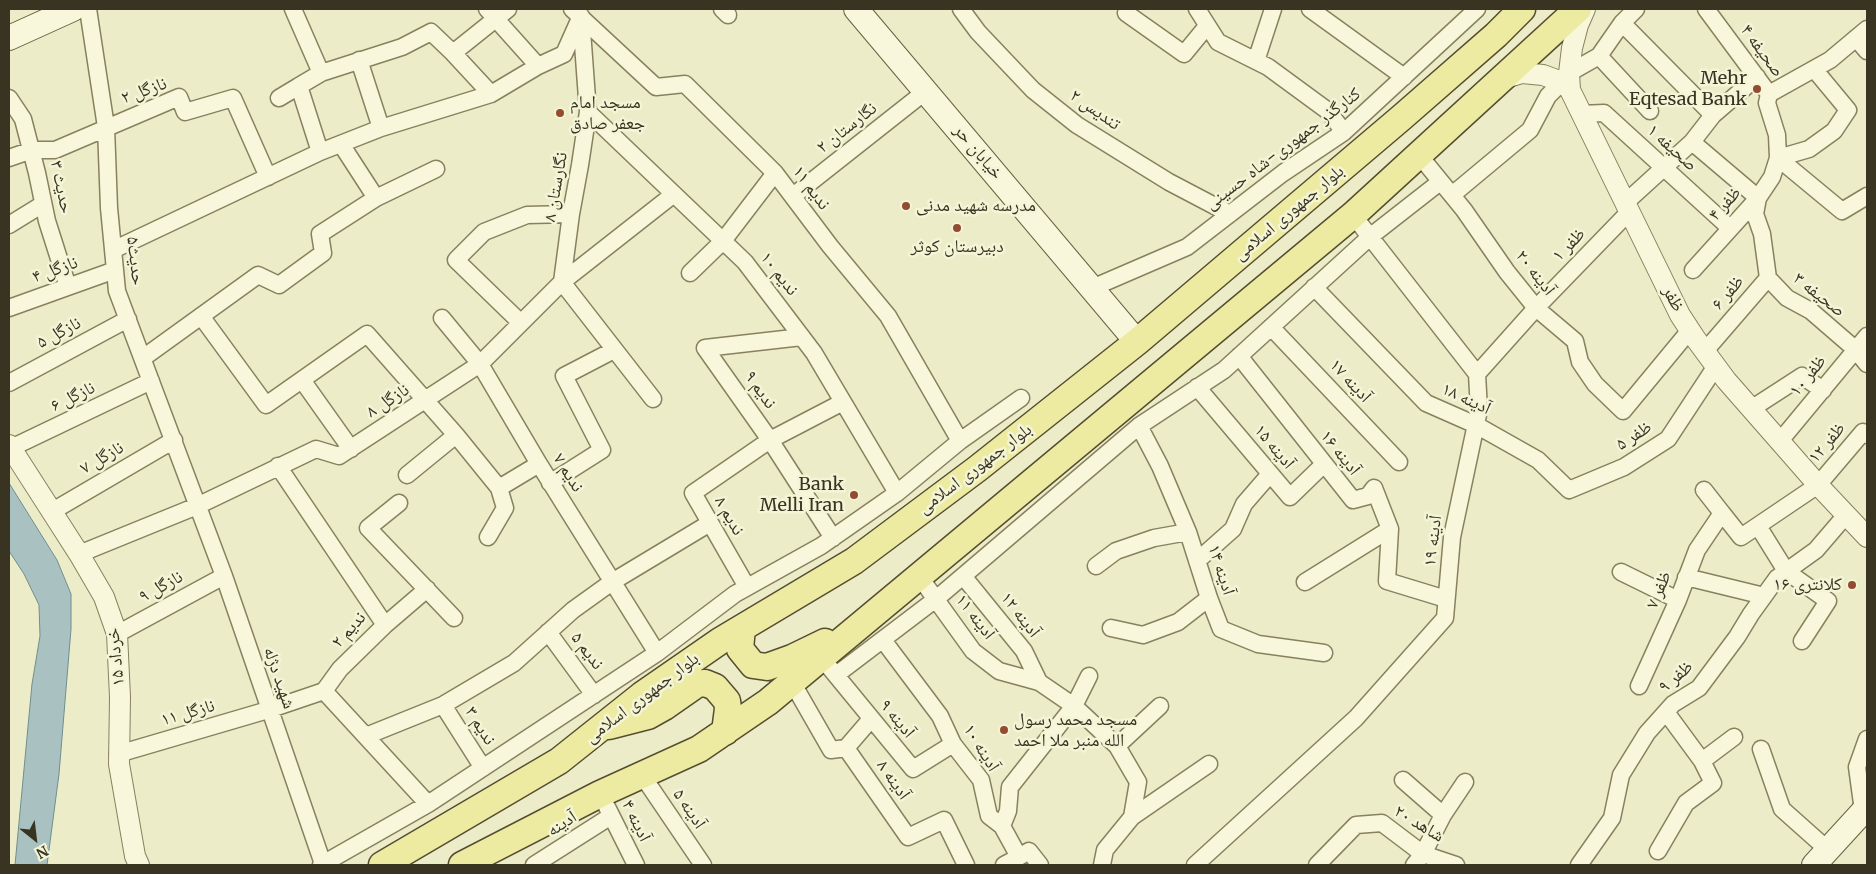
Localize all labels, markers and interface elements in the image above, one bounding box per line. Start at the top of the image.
street label: صحیفه ۴ [1736,20,1788,82]
place label: Mehr Eqtesad Bank [1629,68,1747,110]
street label: نازگل ۲ [118,73,170,109]
street label: کنارگذر جمهوری-شاه حسینی [1201,83,1365,215]
marker: Mehr Eqtesad Bank [1751,83,1763,95]
street label: تندیس ۲ [1066,85,1124,135]
place label: مسجد امام جعفر صادق [570,92,645,134]
street label: نگارستان ۲ [813,98,881,158]
marker: مسجد امام جعفر صادق [554,107,566,119]
street label: خیابان حر [949,120,1007,184]
street label: صحیفه ۱ [1642,120,1702,176]
street label: نگارستان ۸ [539,150,573,224]
street label: حدیث ۳ [45,159,77,215]
street label: بلوار جمهوری اسلامی [1229,161,1349,265]
street label: ندیم ۱۱ [787,162,835,214]
street label: ظفر ۴ [1704,182,1746,226]
place label: مدرسه شهید مدنی [916,195,1036,217]
marker: مدرسه شهید مدنی [900,200,912,212]
marker: دبیرستان کوثر [951,222,963,234]
street label: ظفر ۱ [1548,224,1590,266]
street label: حدیث۵ [121,235,149,287]
place label: دبیرستان کوثر [910,236,1004,258]
street label: آدینه ۲۰ [1511,246,1559,300]
street label: ندیم ۱۰ [755,248,803,300]
street label: نازگل ۴ [29,252,81,288]
street label: صحیفه ۳ [1789,268,1849,322]
street label: ظفر ۶ [1707,271,1749,315]
street label: ظفر [1657,282,1689,316]
street label: نازگل ۵ [33,312,85,354]
street label: ظفر ۱۰ [1785,351,1831,401]
street label: آدینه ۱۷ [1324,355,1376,407]
street label: ندیم ۹ [739,367,781,413]
street label: نازگل ۶ [47,377,99,417]
street label: آدینه ۱۸ [1438,378,1494,420]
street label: نازگل ۸ [362,379,414,423]
street label: ظفر ۵ [1612,416,1656,456]
street label: ظفر ۱۲ [1804,418,1850,468]
street label: بلوار جمهوری اسلامی [914,419,1036,519]
street label: آدینه ۱۵ [1249,420,1299,474]
street label: آدینه ۱۶ [1315,426,1365,480]
street label: نازگل ۷ [76,437,128,479]
street label: ندیم ۷ [548,450,588,496]
place label: Bank Melli Iran [760,474,844,516]
marker: Bank Melli Iran [848,489,860,501]
street label: ندیم ۸ [709,493,749,539]
street label: آدینه ۱۹ [1419,514,1447,568]
street label: آدینه ۱۴ [1203,542,1239,598]
street label: نازگل ۹ [135,566,187,608]
street label: ظفر ۷ [1642,568,1676,612]
place label: کلانتری ۱۶ [1773,574,1842,596]
marker: کلانتری ۱۶ [1846,579,1858,591]
street label: آدینه ۱۲ [996,588,1044,642]
street label: آدینه ۱۱ [951,590,999,644]
street label: ندیم ۲ [327,607,371,653]
street label: ۱۵ خرداد [102,627,130,687]
street label: ندیم ۵ [566,628,608,674]
street label: شهید دژله [258,644,300,712]
street label: بلوار جمهوری اسلامی [581,648,703,748]
street label: ظفر ۹ [1654,656,1698,698]
street label: نازگل ۱۱ [159,695,217,731]
street label: آدینه ۹ [875,695,919,743]
street label: ندیم ۳ [460,703,500,749]
place label: مسجد محمد رسول الله منبر ملا احمد [1014,709,1137,752]
street label: آدینه ۱۰ [958,720,1004,776]
marker: مسجد محمد رسول الله منبر ملا احمد [998,724,1010,736]
street label: آدینه ۸ [872,756,914,804]
street label: آدینه ۵ [668,785,710,833]
street label: آدینه ۴ [617,797,655,845]
street label: شاهد ۲۰ [1390,801,1448,847]
street label: آدینه [543,806,581,842]
north arrow [10,814,60,864]
text: N [33,842,51,863]

